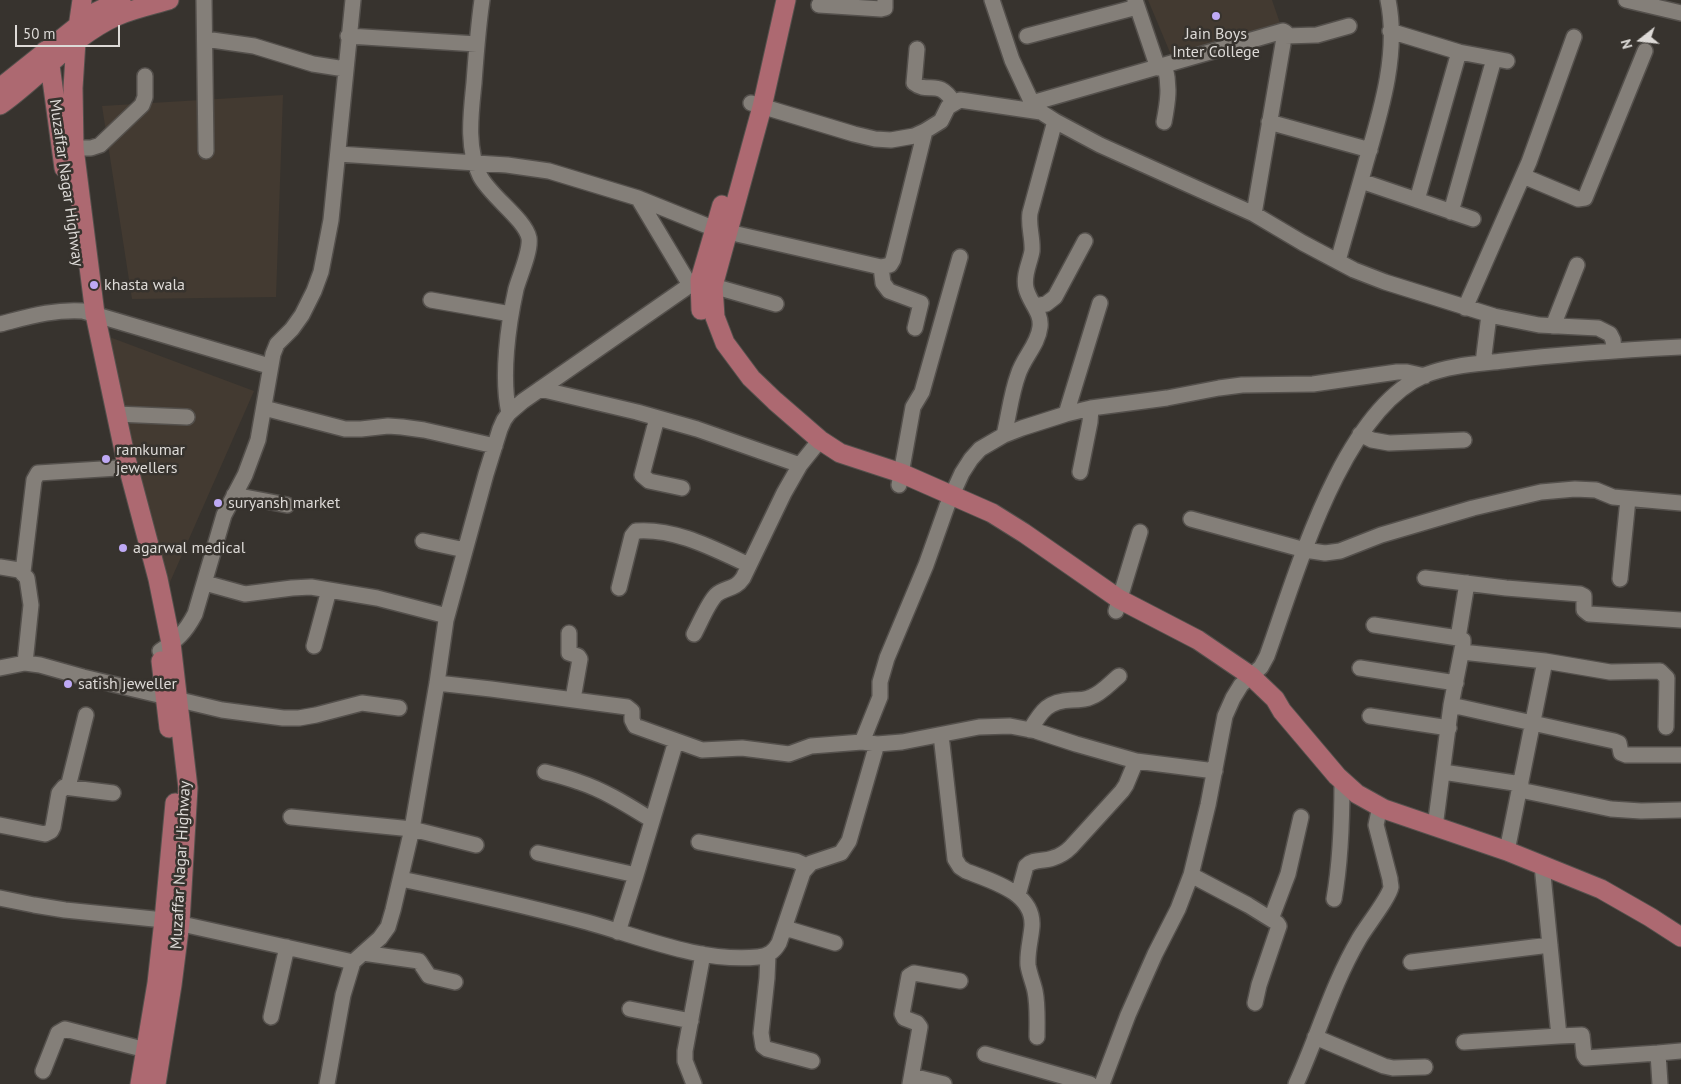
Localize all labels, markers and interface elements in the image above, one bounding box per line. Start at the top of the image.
marker: Jain Boys Inter College [1210,10,1222,22]
scale bar [18,15,122,47]
north arrow [1616,15,1666,65]
text: 50 m [23,24,56,43]
place label: Jain Boys Inter College [1172,24,1260,62]
text: N [1617,37,1637,51]
street label: Muzaffar Nagar Highway [45,98,87,268]
place label: khasta wala [104,275,185,295]
marker: khasta wala [88,279,100,291]
place label: ramkumar jewellers [116,440,185,478]
marker: ramkumar jewellers [100,453,112,465]
place label: suryansh market [228,493,340,513]
marker: suryansh market [212,497,224,509]
place label: agarwal medical [133,538,245,558]
marker: agarwal medical [117,542,129,554]
place label: satish jeweller [78,674,177,694]
marker: satish jeweller [62,678,74,690]
street label: Muzaffar Nagar Highway [167,780,195,950]

